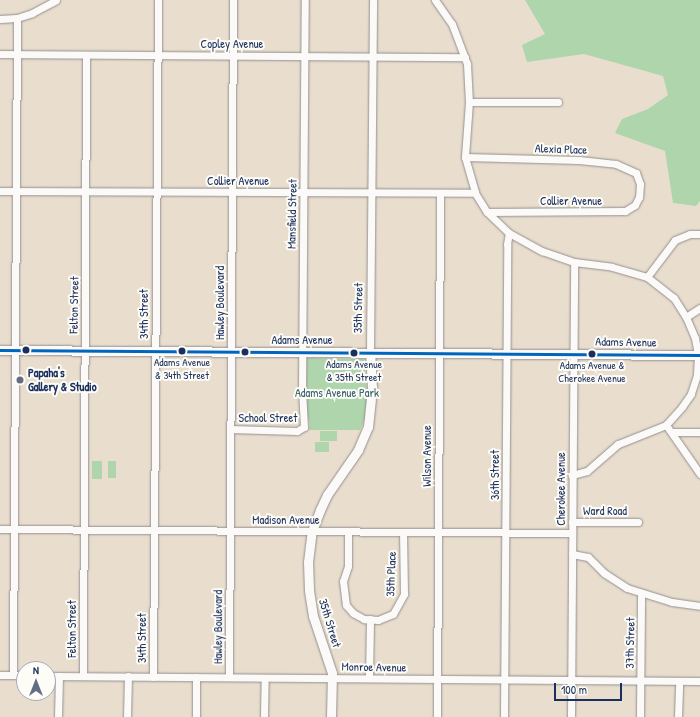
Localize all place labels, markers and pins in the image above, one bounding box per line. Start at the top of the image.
unlabelled marker [21,345,31,355]
marker: Adams Avenue & 34th Street [177,346,187,356]
unlabelled marker [240,347,250,357]
marker: Adams Avenue & 35th Street [349,348,359,358]
marker: Adams Avenue & Cherokee Avenue [587,349,597,359]
place label: Adams Avenue & 34th Street [154,356,210,382]
place label: Adams Avenue & 35th Street [326,358,382,384]
place label: Adams Avenue & Cherokee Avenue [558,359,626,385]
place label: Papaha's Gallery & Studio [28,366,97,394]
marker: Papaha's Gallery & Studio [15,375,25,385]

